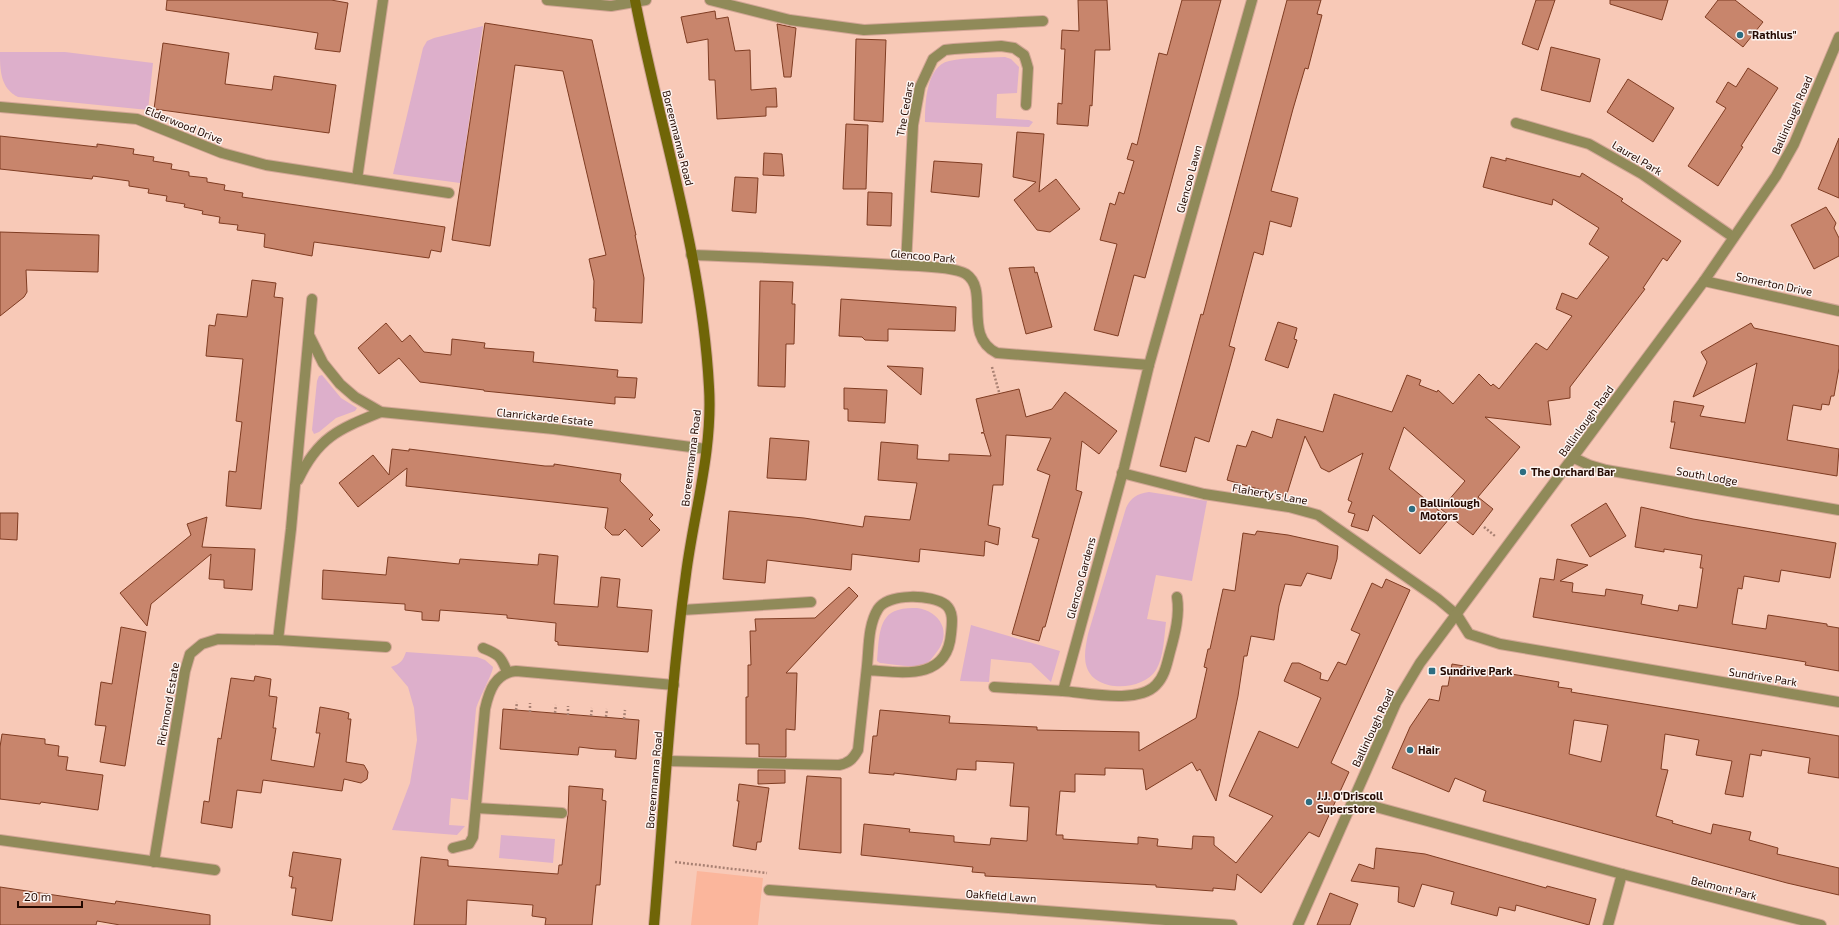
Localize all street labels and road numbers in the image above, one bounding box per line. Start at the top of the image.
street label: Ballinlough Road [1768,73,1815,156]
street label: The Cedars [893,80,916,137]
street label: Boreenmanna Road [660,89,697,187]
street label: Elderwood Drive [144,103,225,146]
street label: Laurel Park [1610,138,1665,178]
street label: Glencoo Lawn [1173,143,1204,214]
street label: Glencoo Park [890,246,956,265]
street label: Somerton Drive [1735,269,1814,298]
street label: Ballinlough Road [1555,383,1616,459]
street label: Clanrickarde Estate [496,405,594,428]
street label: Boreenmanna Road [678,409,703,507]
street label: South Lodge [1675,464,1739,487]
street label: Flaherty's Lane [1231,480,1309,507]
street label: Glencoo Gardens [1063,535,1098,620]
street label: Richmond Estate [154,661,181,747]
street label: Sundrive Park [1728,665,1799,688]
street label: Ballinlough Road [1349,687,1396,769]
street label: Boreenmanna Road [643,731,664,829]
street label: Belmont Park [1690,873,1759,902]
street label: Oakfield Lawn [965,887,1037,904]

